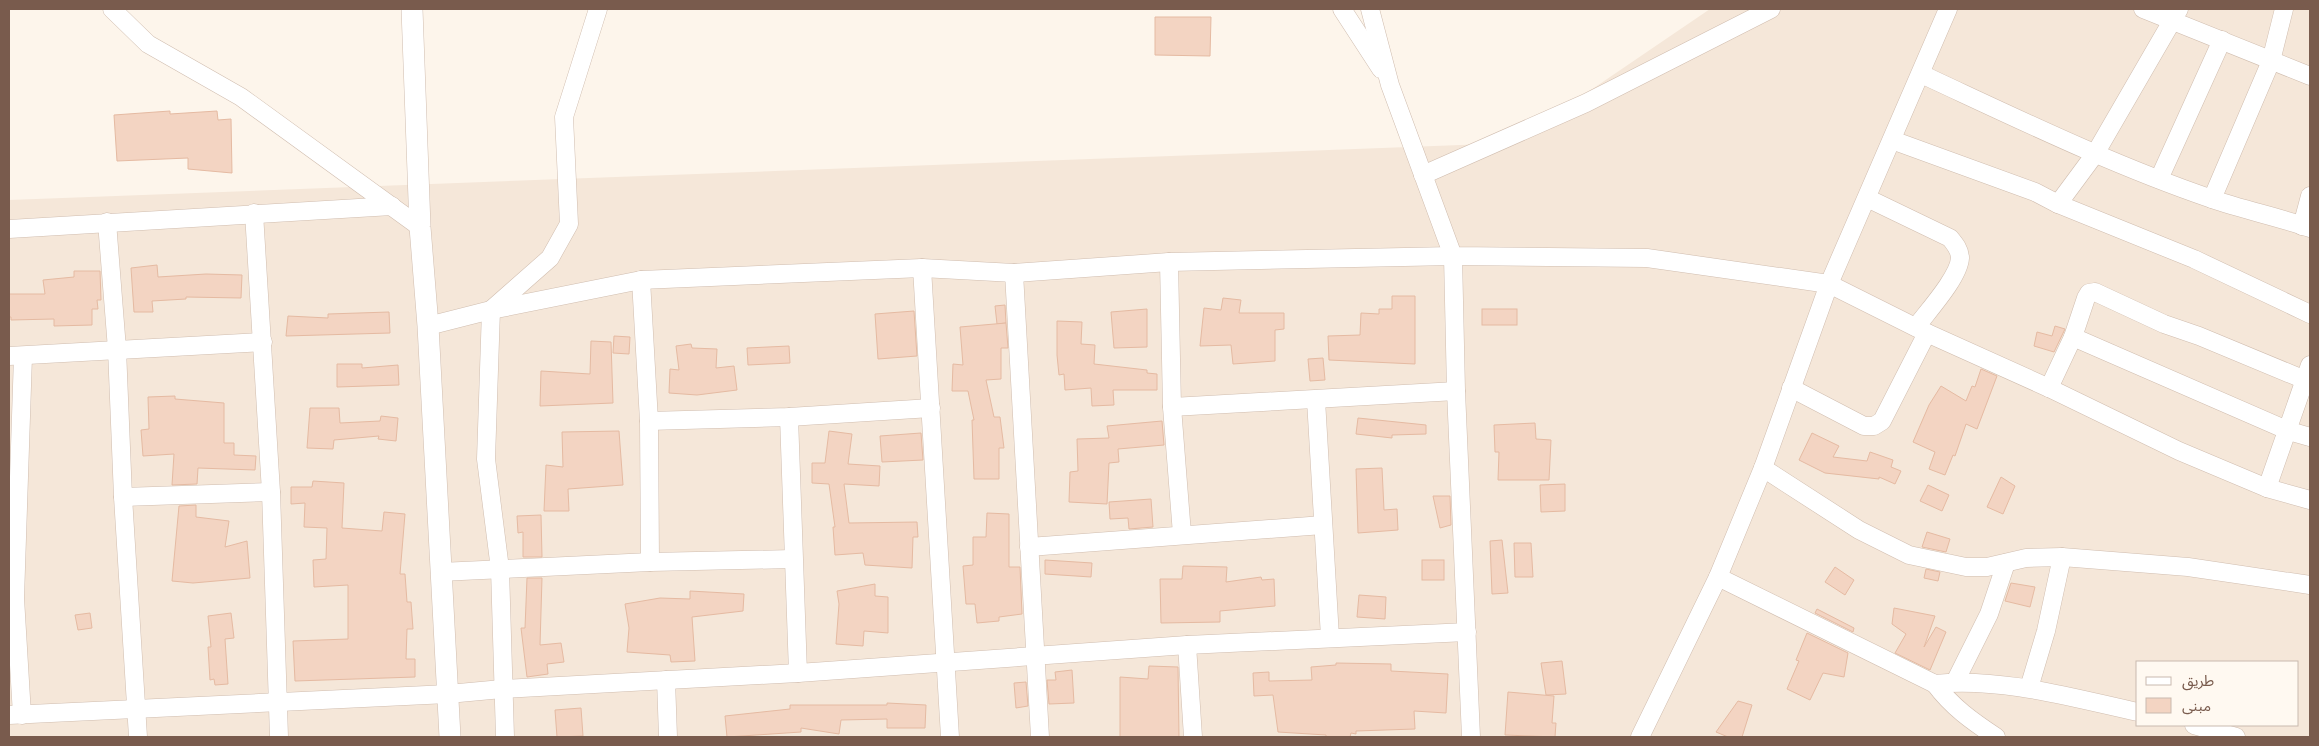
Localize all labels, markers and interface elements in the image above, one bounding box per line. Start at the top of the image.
legend [2136,661,2299,726]
text: طريق [2182,672,2214,691]
text: مبنى [2182,697,2211,715]

